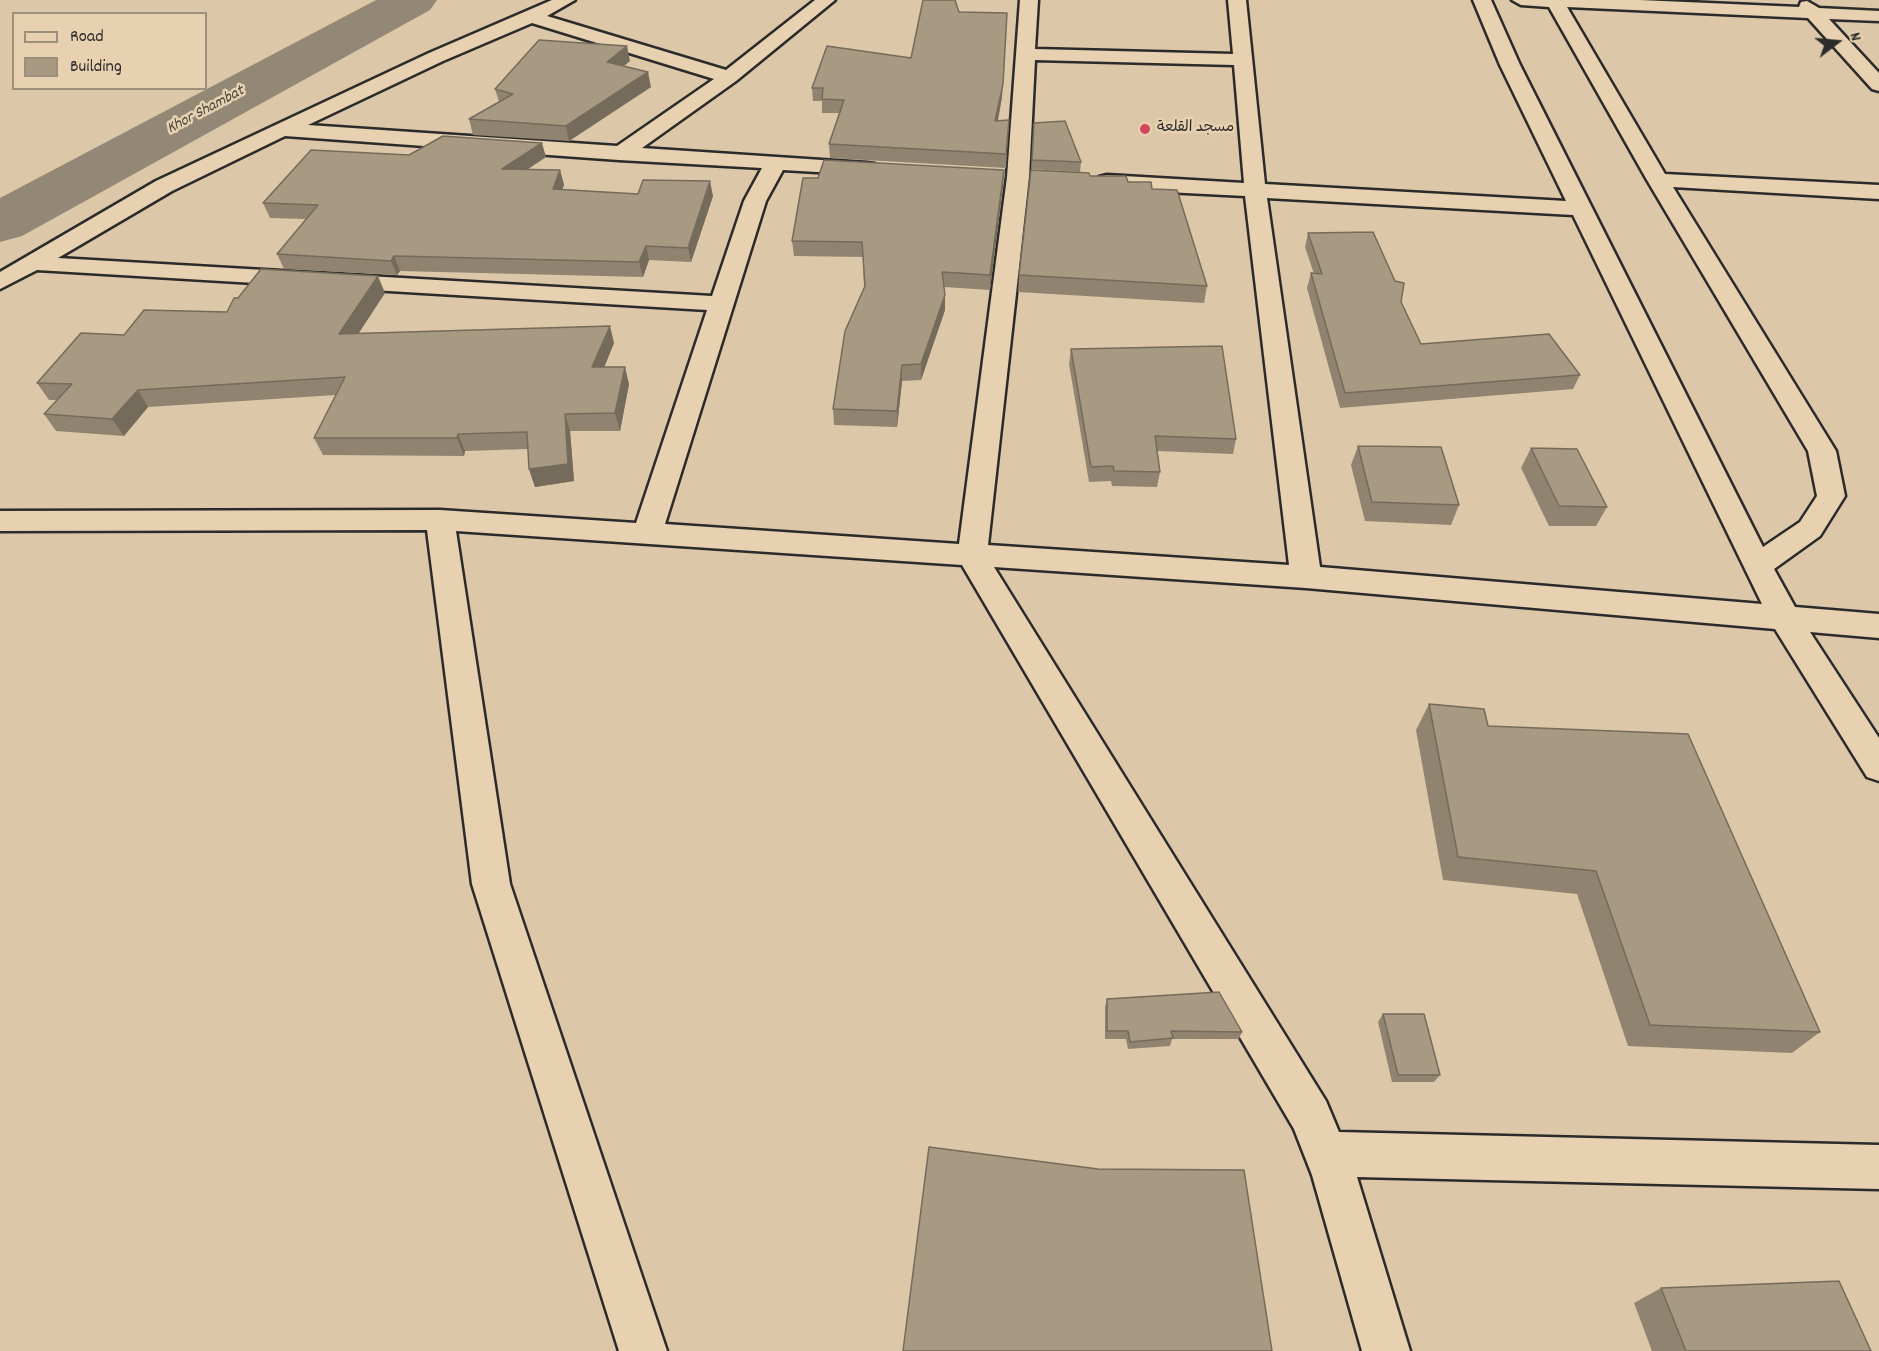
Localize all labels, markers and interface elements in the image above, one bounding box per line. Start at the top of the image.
legend [12,12,207,90]
north arrow [1807,12,1867,72]
text: Road [70,25,104,50]
text: N [1843,30,1867,44]
text: Building [70,55,122,80]
water label: Khor Shambat [164,83,248,139]
place label: مسجد القلعة [1157,120,1234,138]
marker: مسجد القلعة [1138,122,1152,136]

